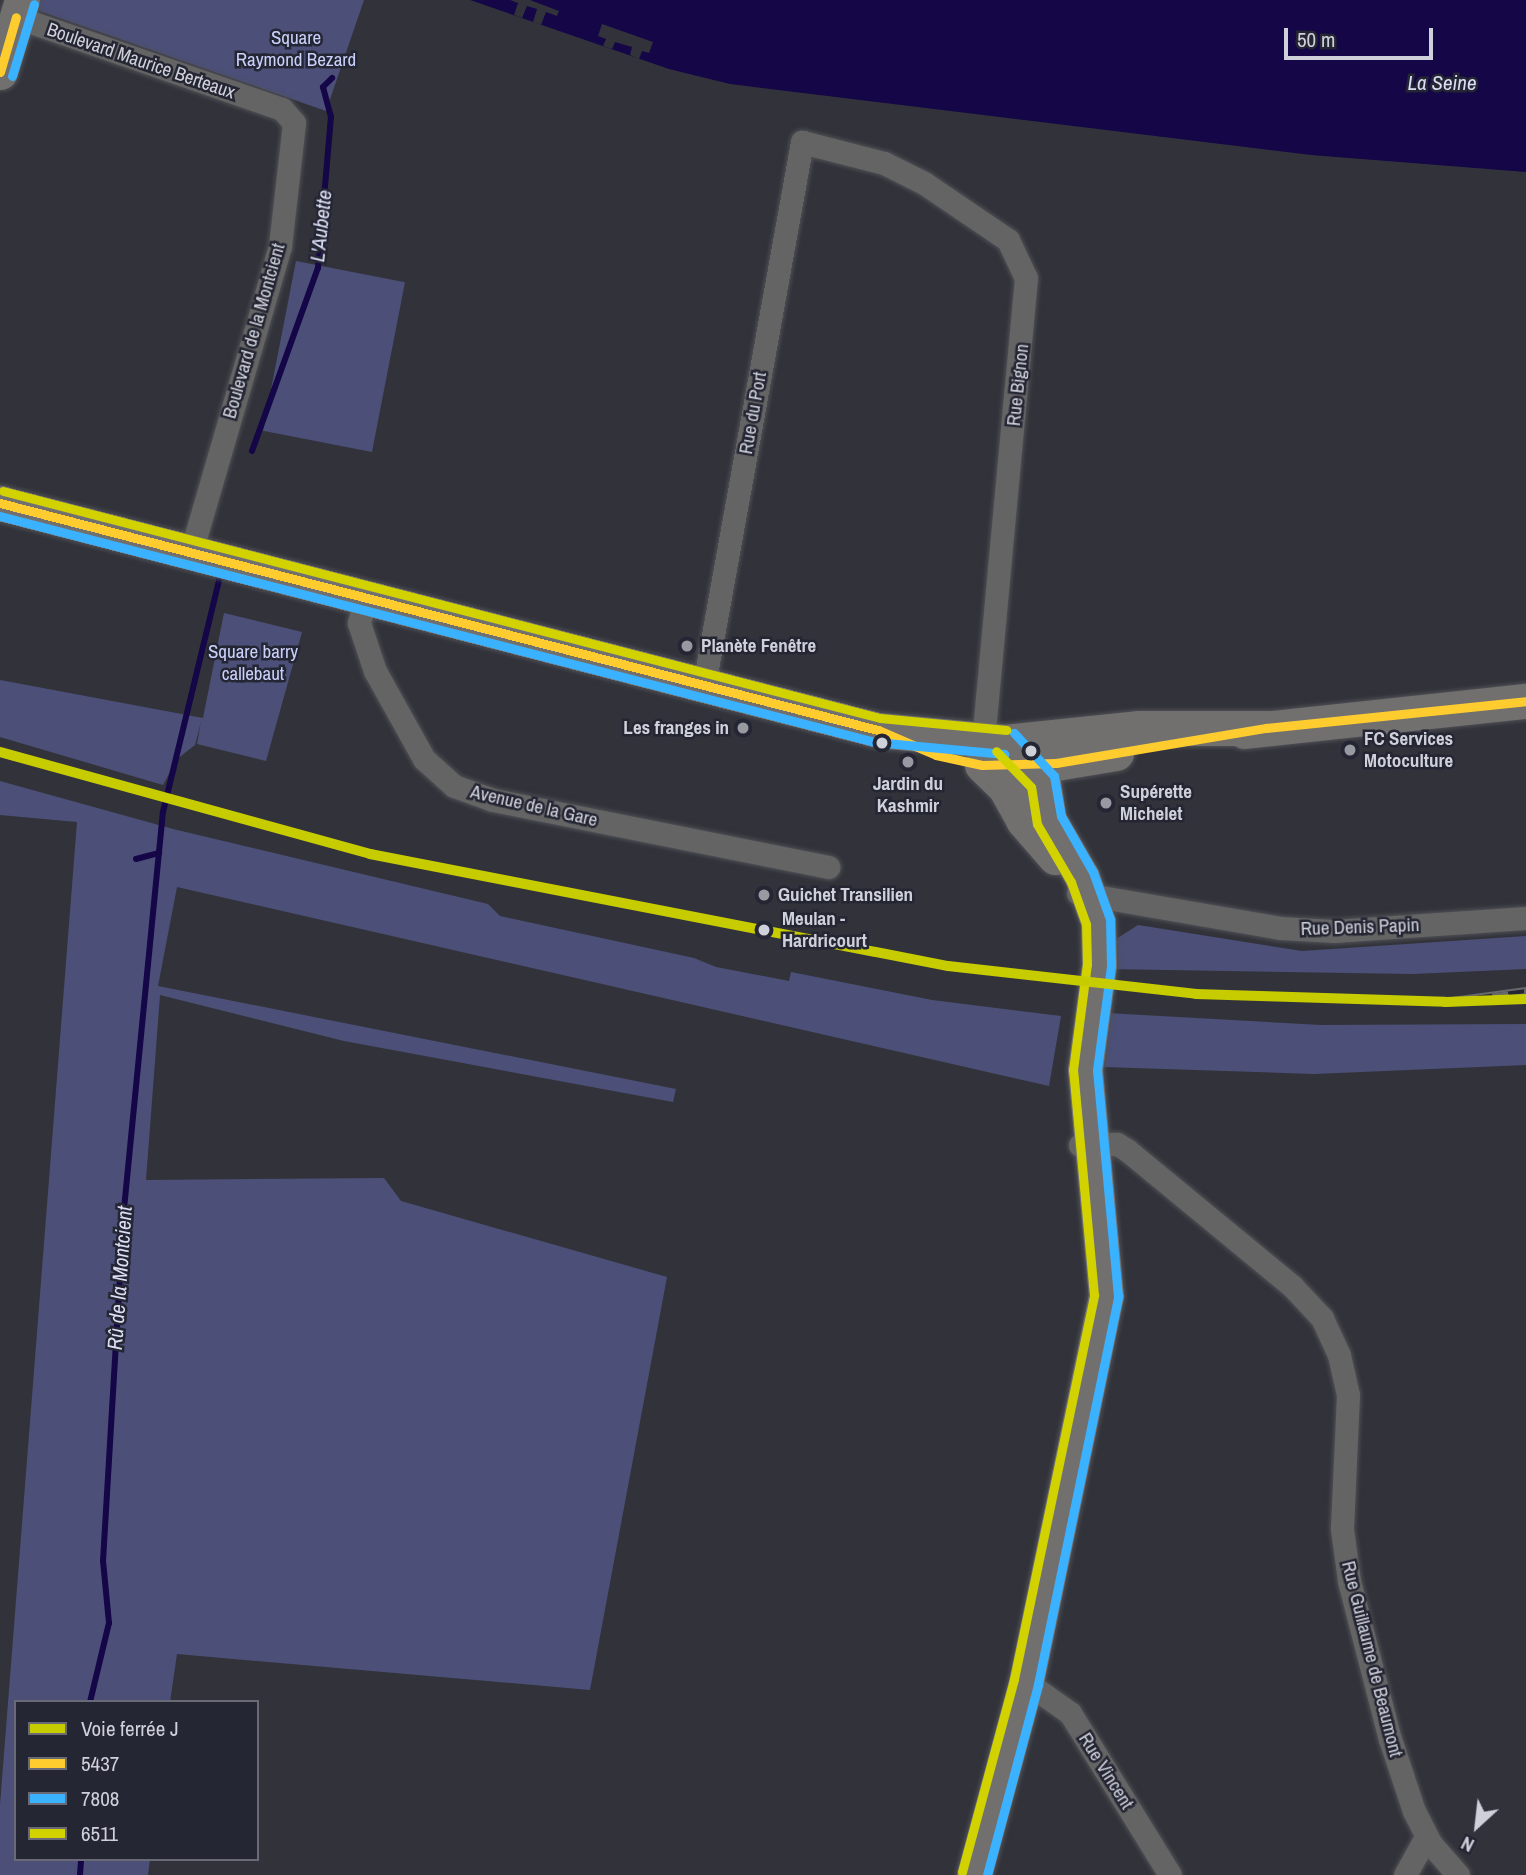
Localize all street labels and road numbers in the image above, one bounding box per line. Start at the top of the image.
street label: Boulevard Maurice Berteaux [44,18,238,104]
street label: Boulevard de la Montcient [218,241,290,421]
street label: Rue Bignon [1002,343,1034,427]
street label: Rue du Port [735,370,771,456]
street label: Avenue de la Gare [468,780,600,832]
street label: Rue Denis Papin [1300,914,1420,940]
street label: Rue Guillaume de Beaumont [1337,1559,1407,1759]
street label: Rue Vincent [1074,1729,1138,1813]

